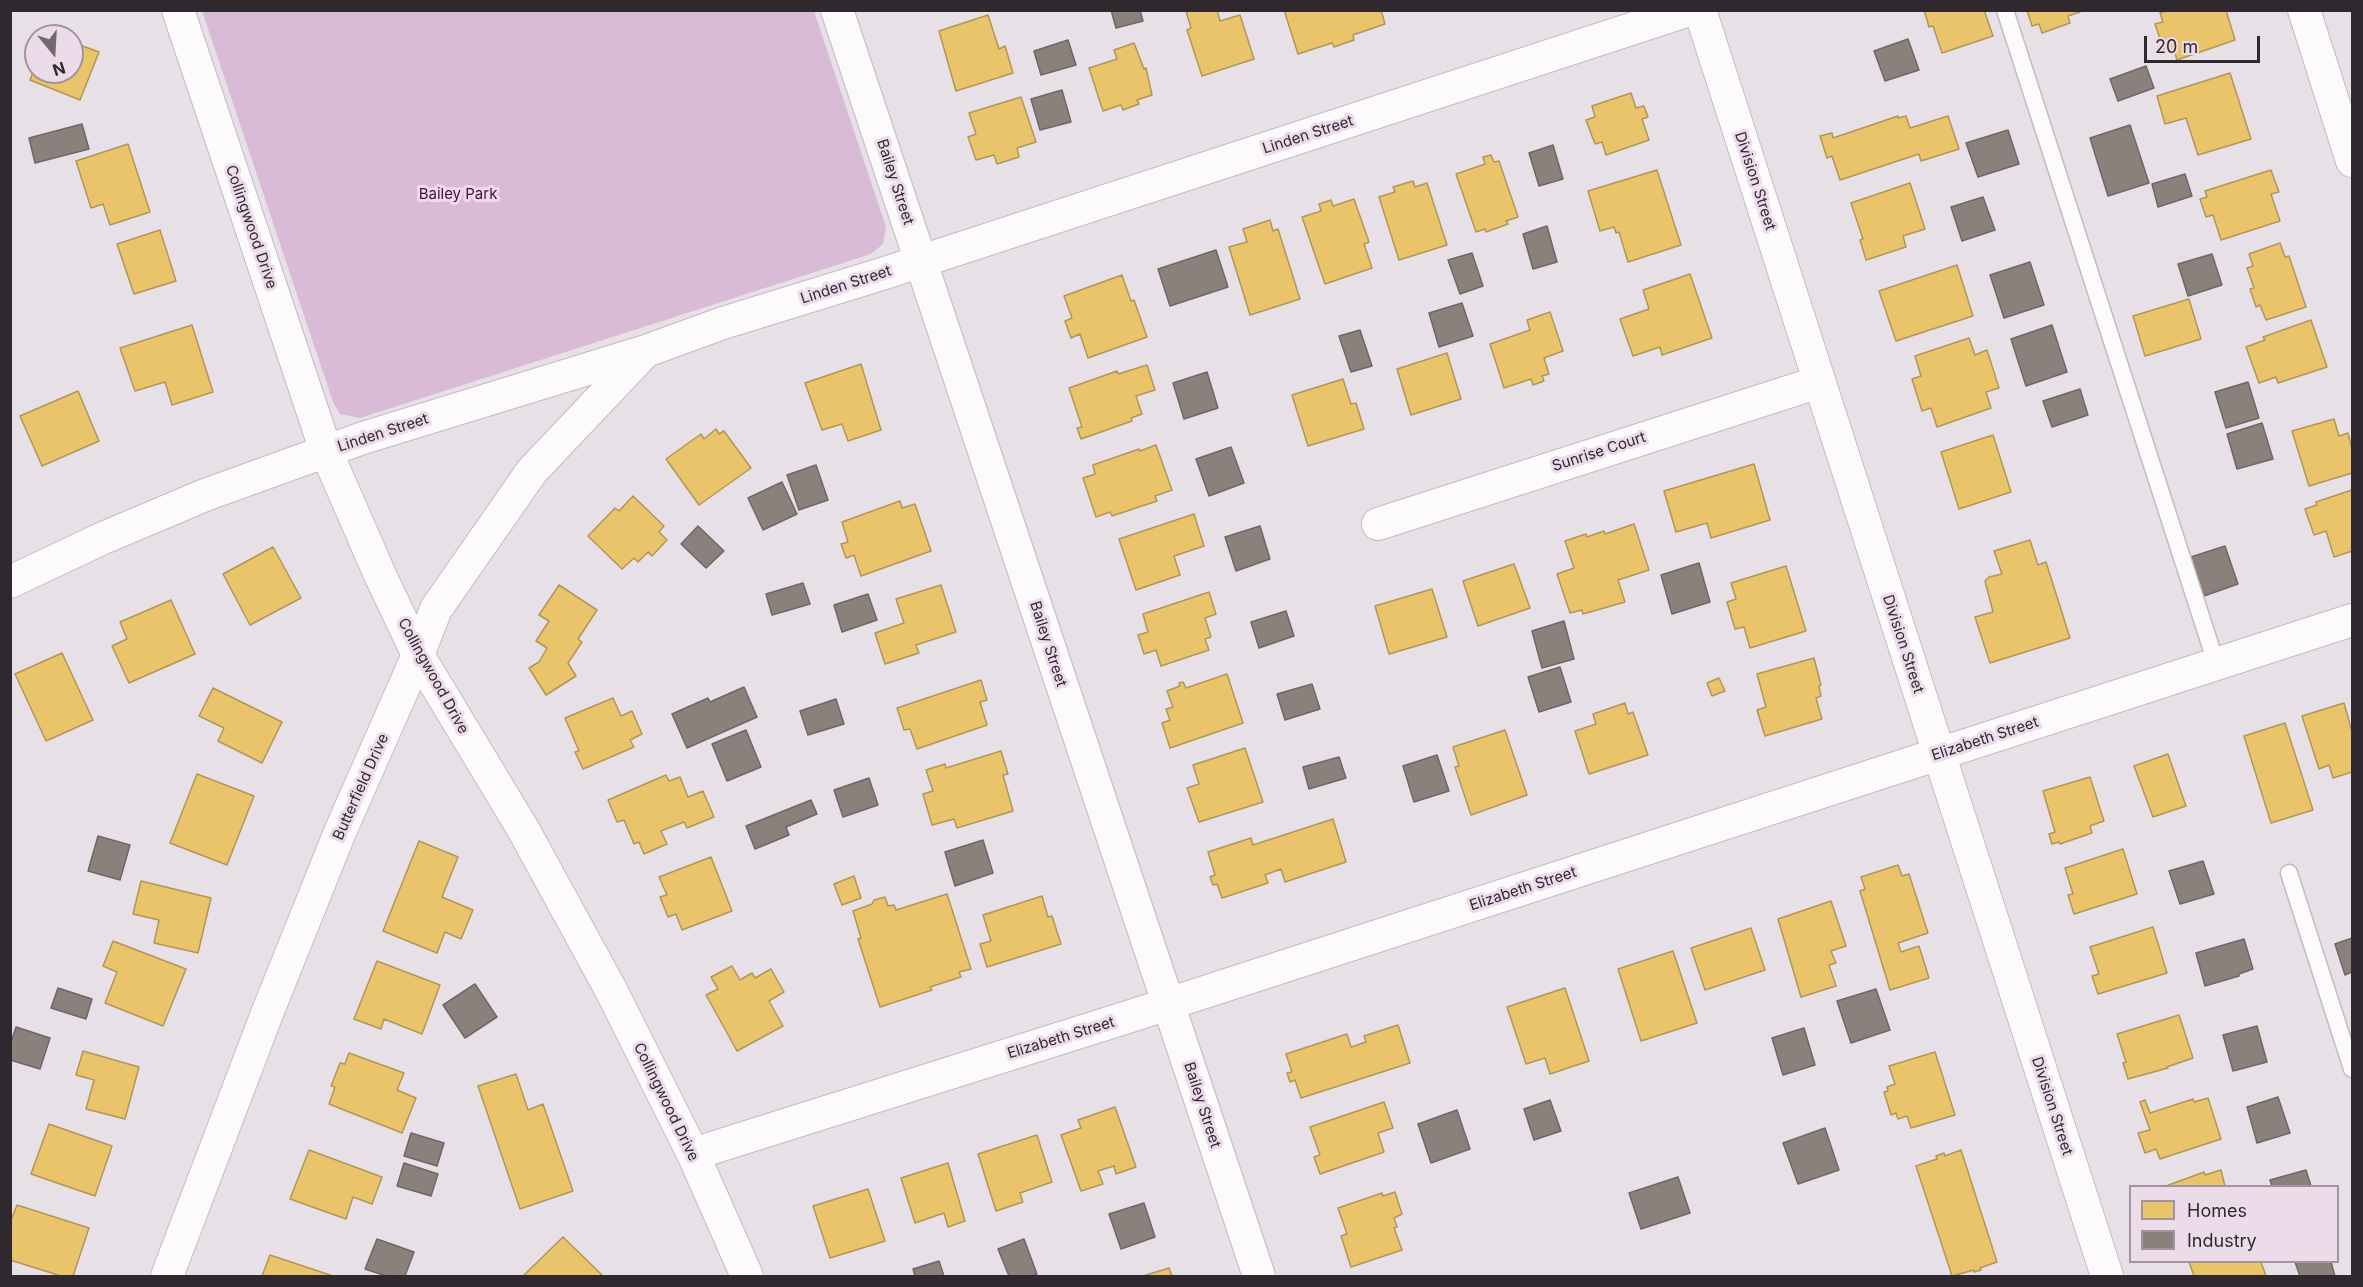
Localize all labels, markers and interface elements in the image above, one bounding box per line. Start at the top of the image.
north arrow [24,24,84,84]
scale bar [2147,24,2262,62]
text: 20 m [2155,36,2198,57]
text: N [50,58,68,81]
street label: Linden Street [1260,112,1356,158]
street label: Division Street [1731,129,1779,233]
street label: Bailey Street [873,137,917,227]
street label: Collingwood Drive [221,163,281,291]
park label: Bailey Park [419,185,497,203]
street label: Linden Street [798,262,894,308]
street label: Linden Street [335,410,431,456]
street label: Sunrise Court [1550,428,1648,476]
street label: Division Street [1879,592,1927,696]
street label: Bailey Street [1026,599,1070,689]
street label: Collingwood Drive [394,615,472,737]
street label: Elizabeth Street [1929,713,2041,765]
street label: Butterfield Drive [329,731,393,843]
street label: Elizabeth Street [1467,863,1579,915]
street label: Elizabeth Street [1005,1013,1117,1063]
street label: Collingwood Drive [630,1040,702,1164]
street label: Division Street [2028,1054,2076,1158]
street label: Bailey Street [1180,1060,1224,1150]
legend [2129,1185,2339,1263]
text: Homes [2187,1200,2247,1221]
text: Industry [2187,1230,2257,1251]

